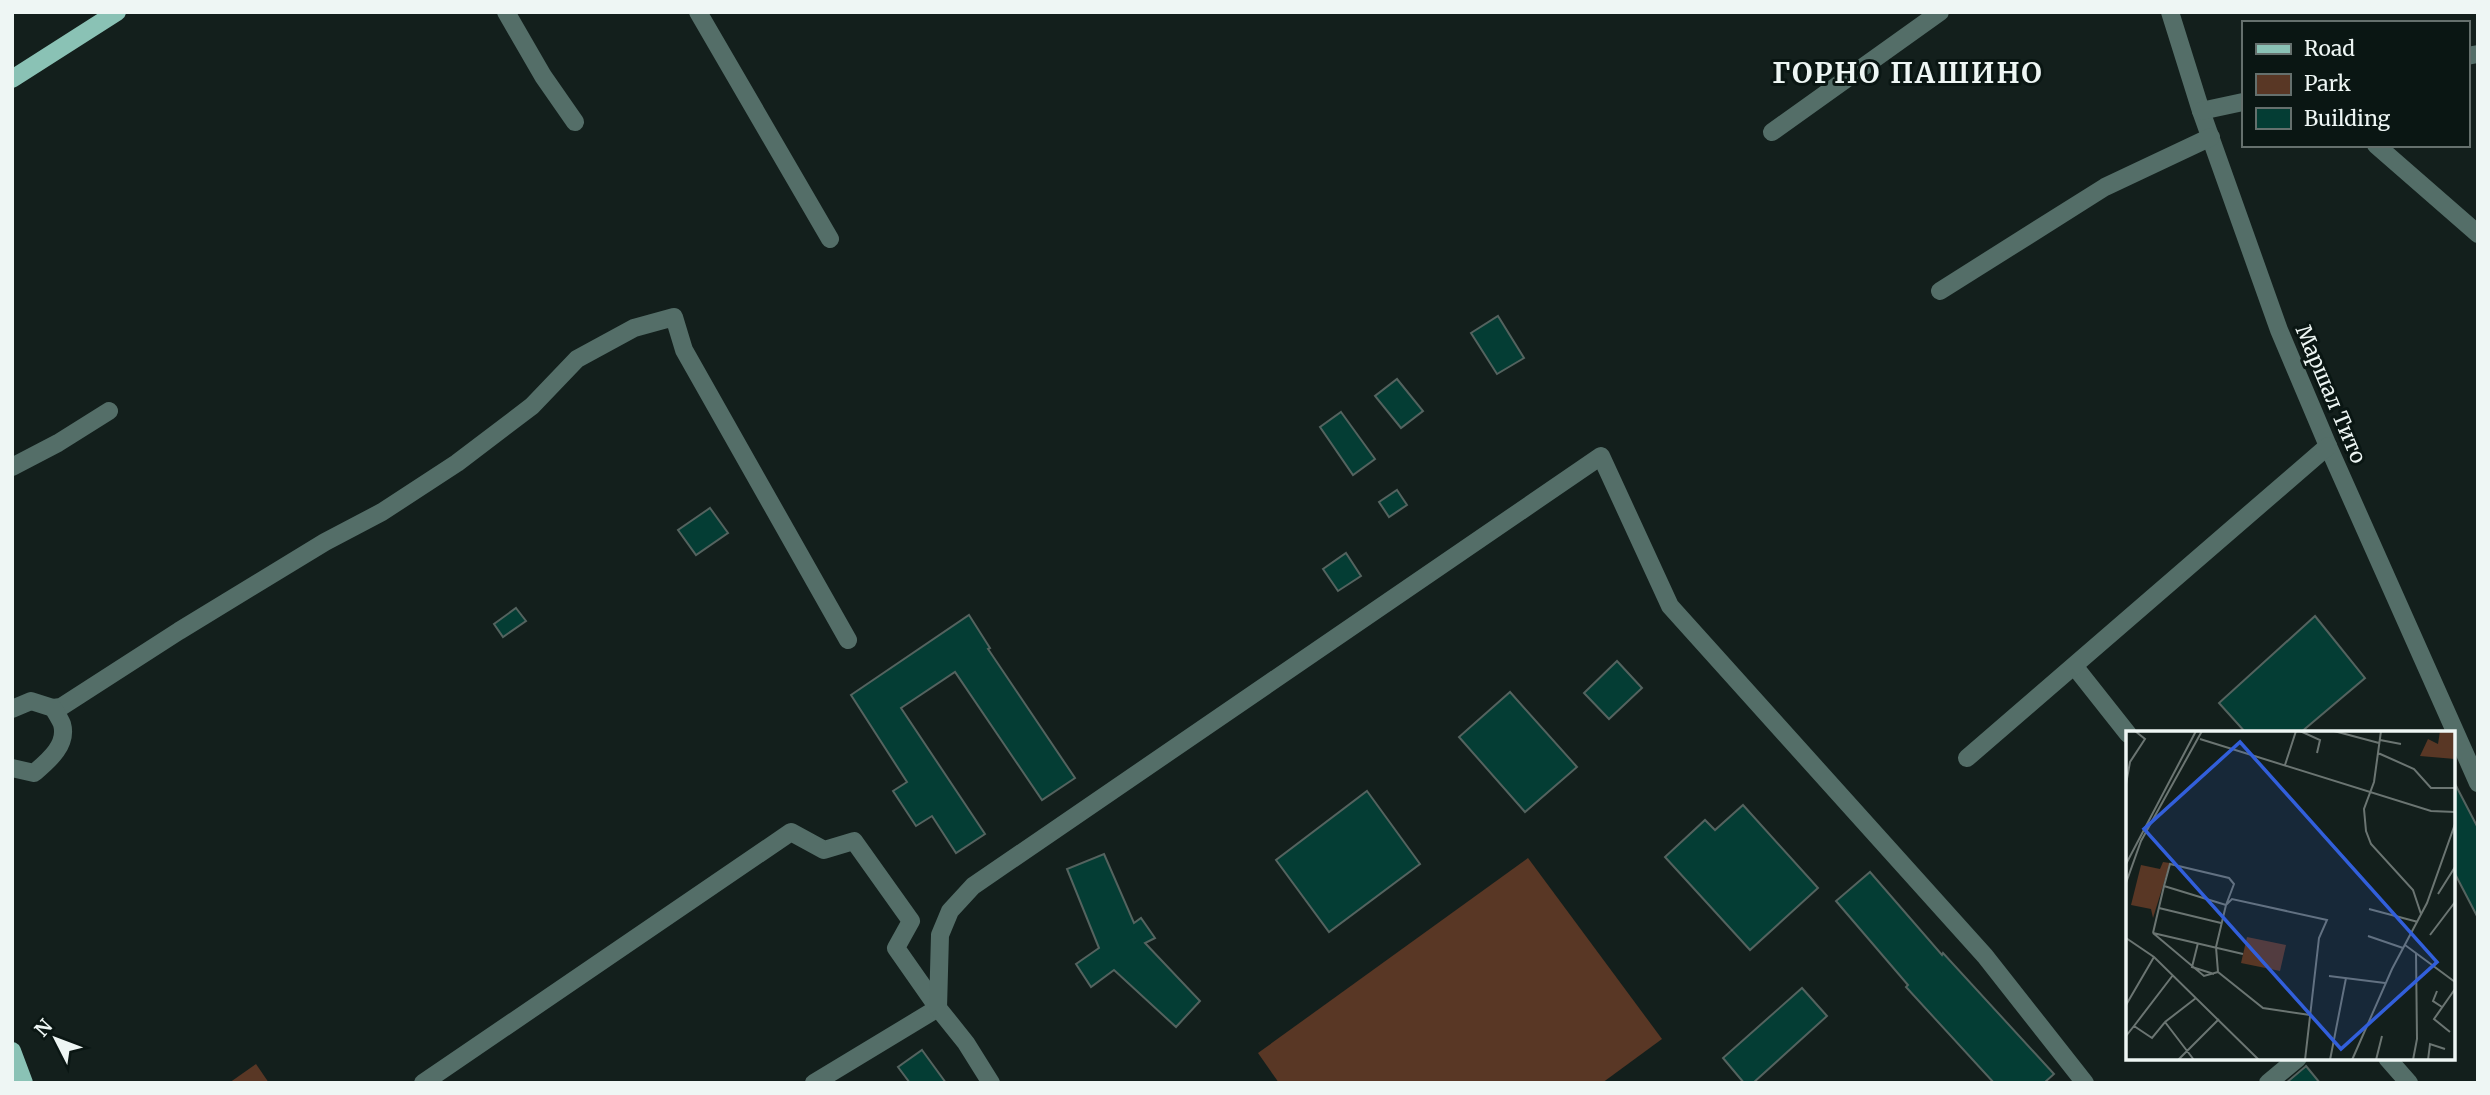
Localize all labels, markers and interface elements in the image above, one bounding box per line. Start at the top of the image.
legend [2242,21,2469,147]
text: Road [2304,35,2355,62]
district label: ГОРНО ПАШИНО [1772,55,2044,91]
text: Park [2304,70,2351,97]
text: Building [2304,105,2391,132]
street label: Маршал Тито [2290,321,2372,467]
inset map [2126,731,2455,1060]
north arrow [21,1004,91,1074]
text: N [29,1014,57,1041]

